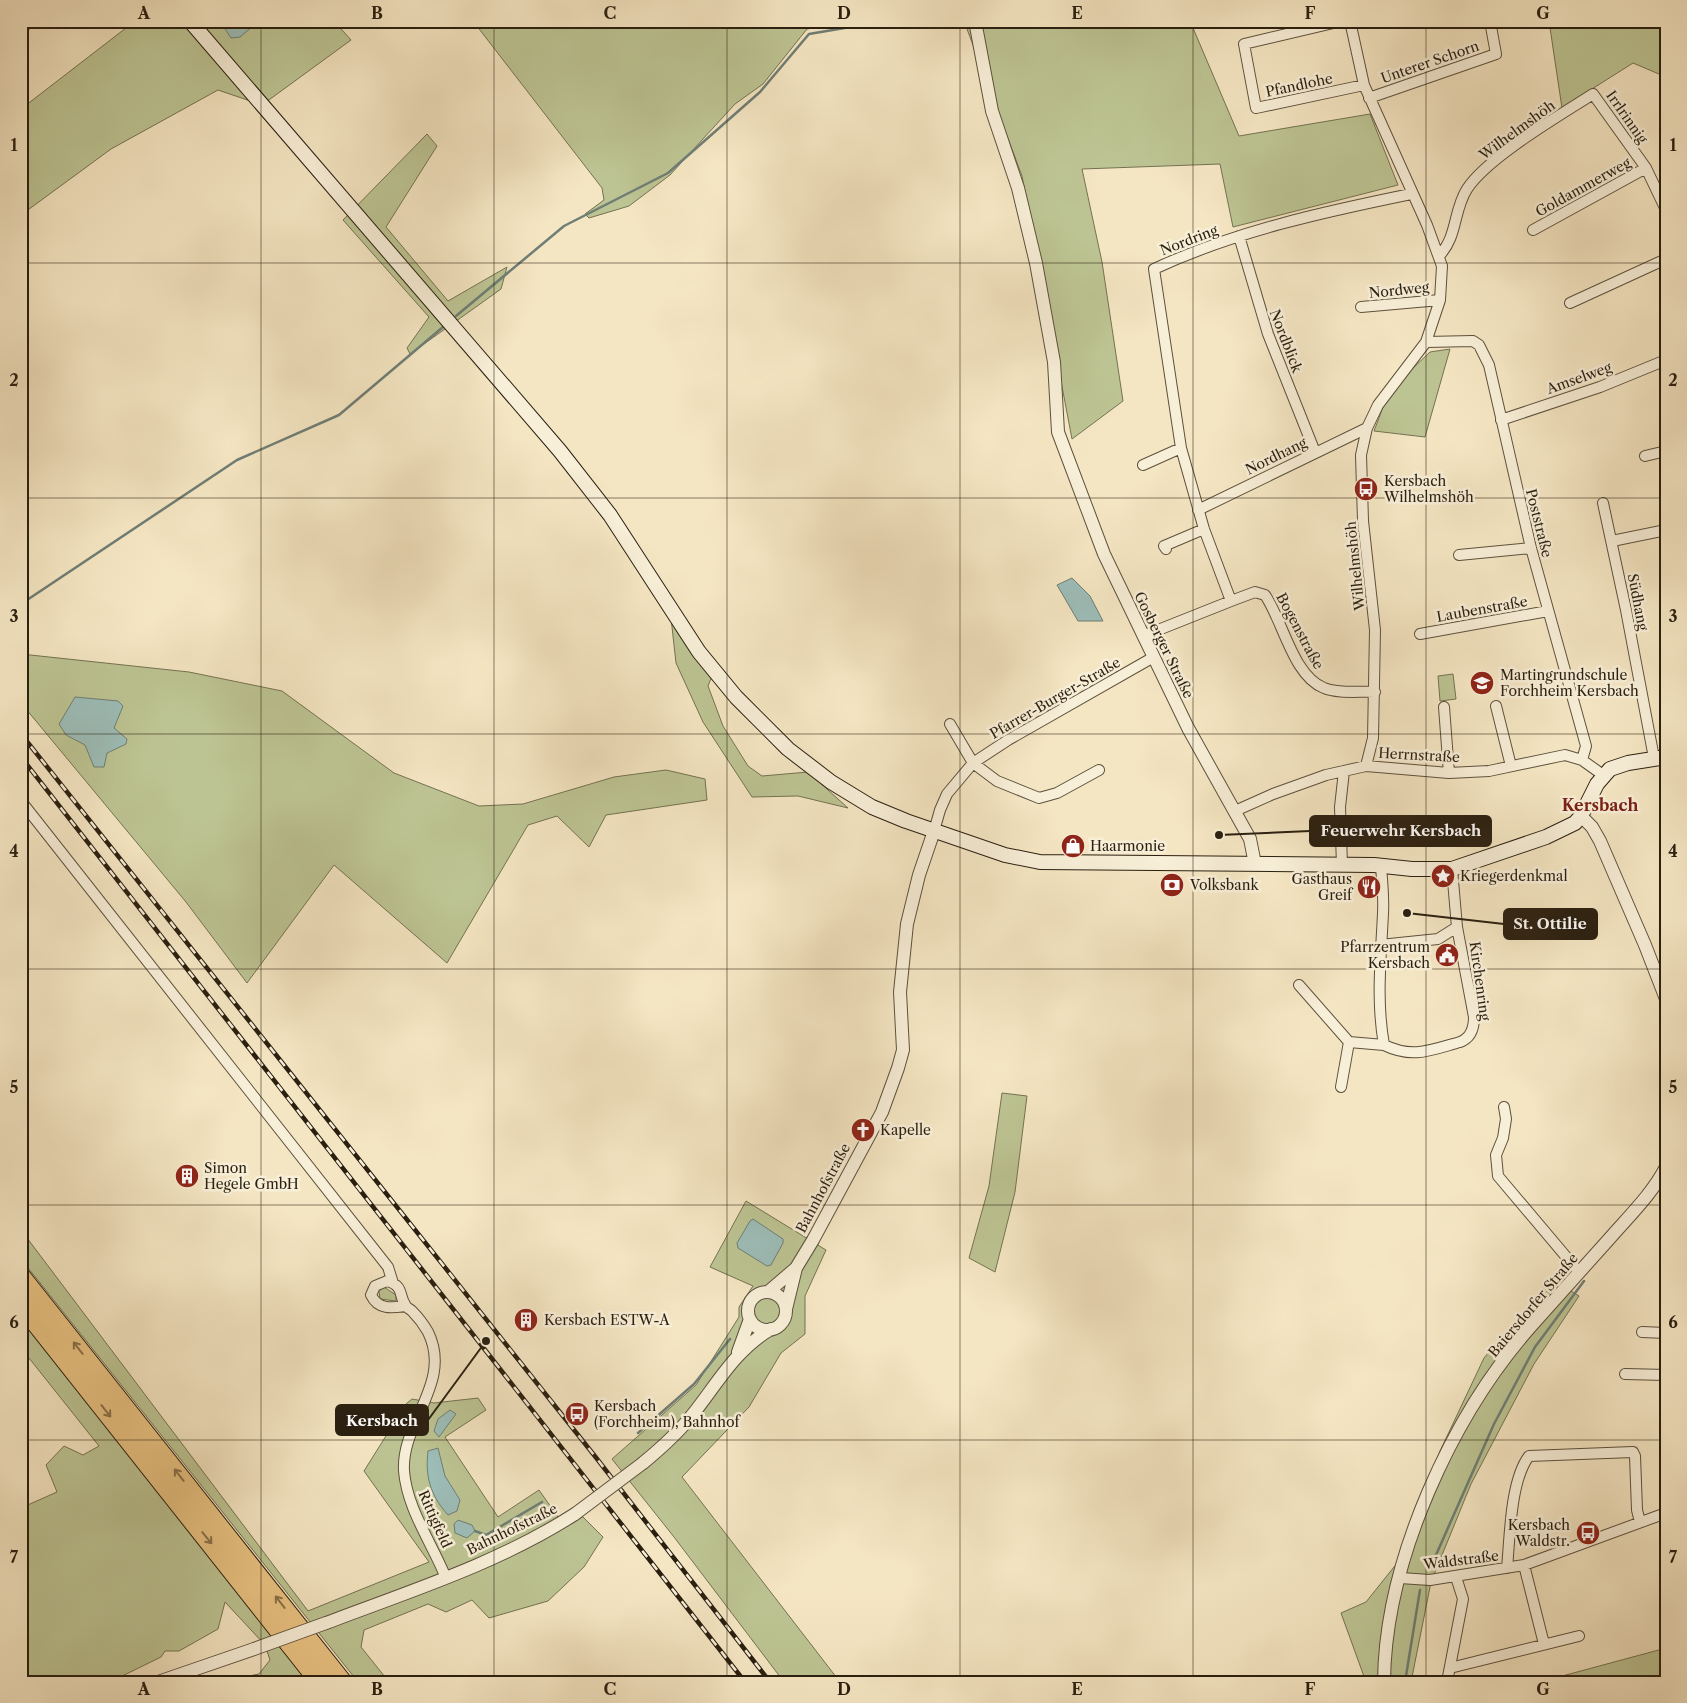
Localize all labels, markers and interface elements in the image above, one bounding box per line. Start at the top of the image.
text: A [137,3,151,23]
text: B [371,3,383,23]
text: C [604,3,616,23]
text: D [837,3,851,23]
text: E [1071,3,1083,23]
text: F [1305,3,1316,23]
text: G [1536,3,1550,23]
street label: Unterer Schorn [1379,37,1482,87]
street label: Pfandlohe [1264,69,1334,101]
street label: Irrlrinnig [1602,87,1652,147]
street label: Wilhelmshöh [1475,96,1559,164]
text: 1 [10,135,18,155]
text: 1 [1669,135,1677,155]
street label: Goldammerweg [1532,153,1634,221]
street label: Nordring [1158,221,1221,259]
street label: Nordweg [1368,278,1431,302]
street label: Nordblick [1266,307,1307,376]
street label: Amselweg [1543,358,1615,398]
text: 2 [9,370,19,390]
text: 2 [1668,370,1678,390]
street label: Nordhang [1242,433,1310,479]
place label: Kersbach Wilhelmshöh [1383,472,1474,506]
bus stop icon: Kersbach Wilhelmshöh [1353,476,1379,502]
street label: Poststraße [1522,487,1556,559]
street label: Wilhelmshöh [1341,520,1369,613]
street label: Südhang [1624,572,1652,633]
street label: Gosberger Straße [1130,589,1198,702]
street label: Bogenstraße [1272,590,1328,672]
street label: Laubenstraße [1435,592,1529,626]
text: 3 [9,606,19,626]
text: 3 [1668,606,1678,626]
street label: Pfarrer-Burger-Straße [986,653,1124,743]
place label: Martingrundschule Forchheim Kersbach [1500,666,1639,700]
school or university icon: Martingrundschule Forchheim Kersbach [1469,670,1495,696]
street label: Herrnstraße [1378,744,1460,766]
district label: Kersbach [1562,795,1638,815]
callout: Feuerwehr Kersbach [1310,816,1491,846]
text: Feuerwehr Kersbach [1321,821,1482,840]
shop icon: Haarmonie [1060,833,1086,859]
place label: Haarmonie [1090,837,1165,855]
text: 4 [9,841,19,861]
text: 4 [1668,841,1678,861]
place icon: Kriegerdenkmal [1430,863,1456,889]
place label: Kriegerdenkmal [1460,867,1568,885]
place label: Gasthaus Greif [1292,870,1354,904]
bank icon: Volksbank [1159,872,1185,898]
restaurant icon: Gasthaus Greif [1356,874,1382,900]
place label: Volksbank [1189,876,1259,894]
callout: St. Ottilie [1504,909,1597,939]
text: St. Ottilie [1513,914,1587,933]
place label: Pfarrzentrum Kersbach [1340,938,1430,972]
street label: Kirchenring [1466,940,1495,1022]
public building icon: Pfarrzentrum Kersbach [1434,942,1460,968]
text: 5 [10,1077,19,1097]
text: 5 [1669,1077,1678,1097]
church icon: Kapelle [850,1117,876,1143]
place label: Kapelle [880,1121,931,1139]
street label: Bahnhofstraße [792,1140,854,1236]
place label: Simon Hegele GmbH [204,1159,299,1193]
building icon: Simon Hegele GmbH [174,1163,200,1189]
street label: Baiersdorfer Straße [1484,1249,1582,1361]
building icon: Kersbach ESTW-A [513,1307,539,1333]
place label: Kersbach ESTW-A [544,1311,670,1329]
text: 6 [9,1312,19,1332]
text: 6 [1668,1312,1678,1332]
one-way arrow [72,1342,83,1355]
place label: Kersbach (Forchheim), Bahnhof [594,1397,741,1431]
bus stop icon: Kersbach (Forchheim), Bahnhof [564,1401,590,1427]
one-way arrow [100,1404,111,1417]
callout: Kersbach [336,1405,428,1435]
text: Kersbach [346,1411,419,1430]
one-way arrow [173,1469,184,1482]
street label: Rittigfeld [414,1487,456,1551]
street label: Bahnhofstraße [464,1499,560,1559]
place label: Kersbach Waldstr. [1508,1516,1570,1550]
bus stop icon: Kersbach Waldstr. [1575,1520,1601,1546]
one-way arrow [201,1531,212,1544]
street label: Waldstraße [1421,1546,1500,1574]
text: 7 [10,1547,19,1567]
text: 7 [1669,1547,1678,1567]
one-way arrow [274,1596,285,1609]
text: A [137,1679,151,1699]
text: B [371,1679,383,1699]
text: C [604,1679,616,1699]
text: D [837,1679,851,1699]
text: E [1071,1679,1083,1699]
text: F [1305,1679,1316,1699]
text: G [1536,1679,1550,1699]

